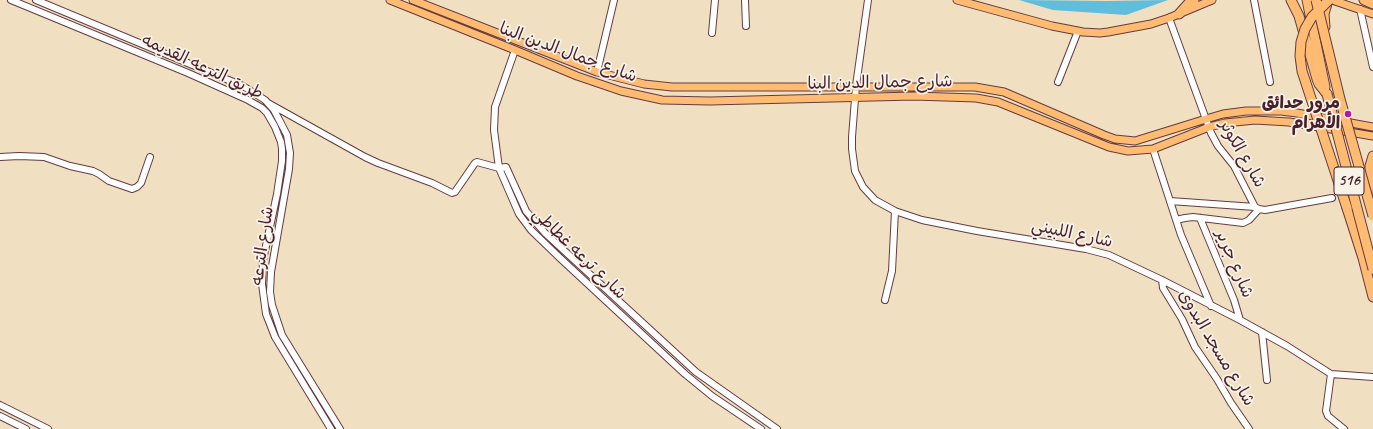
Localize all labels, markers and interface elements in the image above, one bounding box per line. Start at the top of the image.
street label: شارع جمال الدين البنا [496,19,640,87]
street label: طريق الترعه القديمه [138,30,266,104]
street label: شارع جمال الدين البنا [807,72,953,94]
place label: مرور حدائق الأهرام [1262,94,1340,134]
marker: مرور حدائق الأهرام [1343,109,1353,119]
street label: شارع الكوثر [1214,117,1270,191]
road number: 516 [1334,167,1364,195]
street label: شارع ترعه غطاطي [528,204,630,304]
street label: شارع الترعه [247,205,279,287]
street label: شارع اللبيني [1030,215,1114,253]
street label: شارع جرير [1211,227,1257,301]
street label: شارع مسجد البدوى [1173,286,1259,410]

